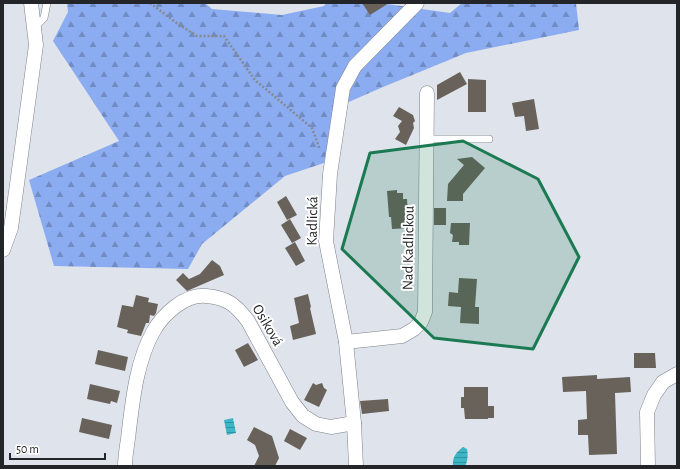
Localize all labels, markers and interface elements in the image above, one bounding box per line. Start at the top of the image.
street label: Kadlická [305,196,320,246]
street label: Nad Kadlickou [400,205,417,290]
street label: Osiková [249,302,286,349]
scale bar [10,435,105,461]
text: 50 m [16,443,39,455]

